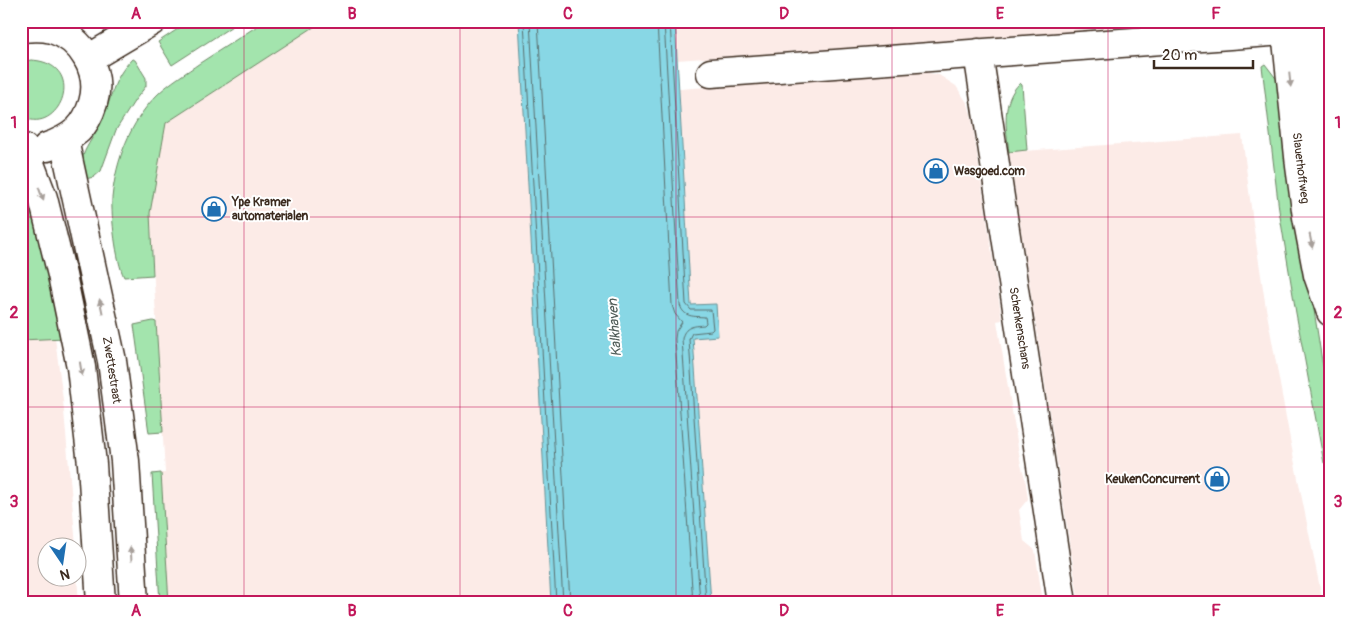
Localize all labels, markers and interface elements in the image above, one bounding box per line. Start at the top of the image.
text: A [131,4,142,24]
text: B [347,4,357,24]
text: C [563,4,573,24]
text: D [779,4,789,24]
text: E [996,4,1005,24]
text: F [1211,4,1221,24]
scale bar [1154,38,1253,70]
text: 20 m [1162,46,1197,65]
one-way arrow [1287,72,1295,88]
text: 1 [11,113,17,133]
text: 1 [1335,113,1341,133]
street label: Slauerhoffweg [1289,132,1312,204]
shop icon: Wasgoed.com [923,158,949,184]
place label: Wasgoed.com [954,164,1025,179]
one-way arrow [38,186,45,201]
place label: Ype Kramer automaterialen [231,195,308,224]
shop icon: Ype Kramer automaterialen [201,196,227,222]
one-way arrow [1308,233,1316,249]
street label: Schenkenschans [1006,286,1033,371]
water label: Kalkhaven [604,297,625,358]
one-way arrow [97,299,105,314]
text: 2 [10,303,19,323]
text: 2 [1334,303,1343,323]
street label: Zwettestraat [99,336,124,405]
one-way arrow [77,361,85,377]
shop icon: KeukenConcurrent [1204,466,1230,492]
place label: KeukenConcurrent [1105,472,1201,487]
text: 3 [10,492,19,512]
text: 3 [1334,492,1343,512]
north arrow [38,536,88,586]
one-way arrow [126,546,134,562]
text: N [58,565,71,584]
text: A [131,601,142,621]
text: B [347,601,357,621]
text: C [563,601,573,621]
text: D [779,601,789,621]
text: E [996,601,1005,621]
text: F [1211,601,1221,621]

